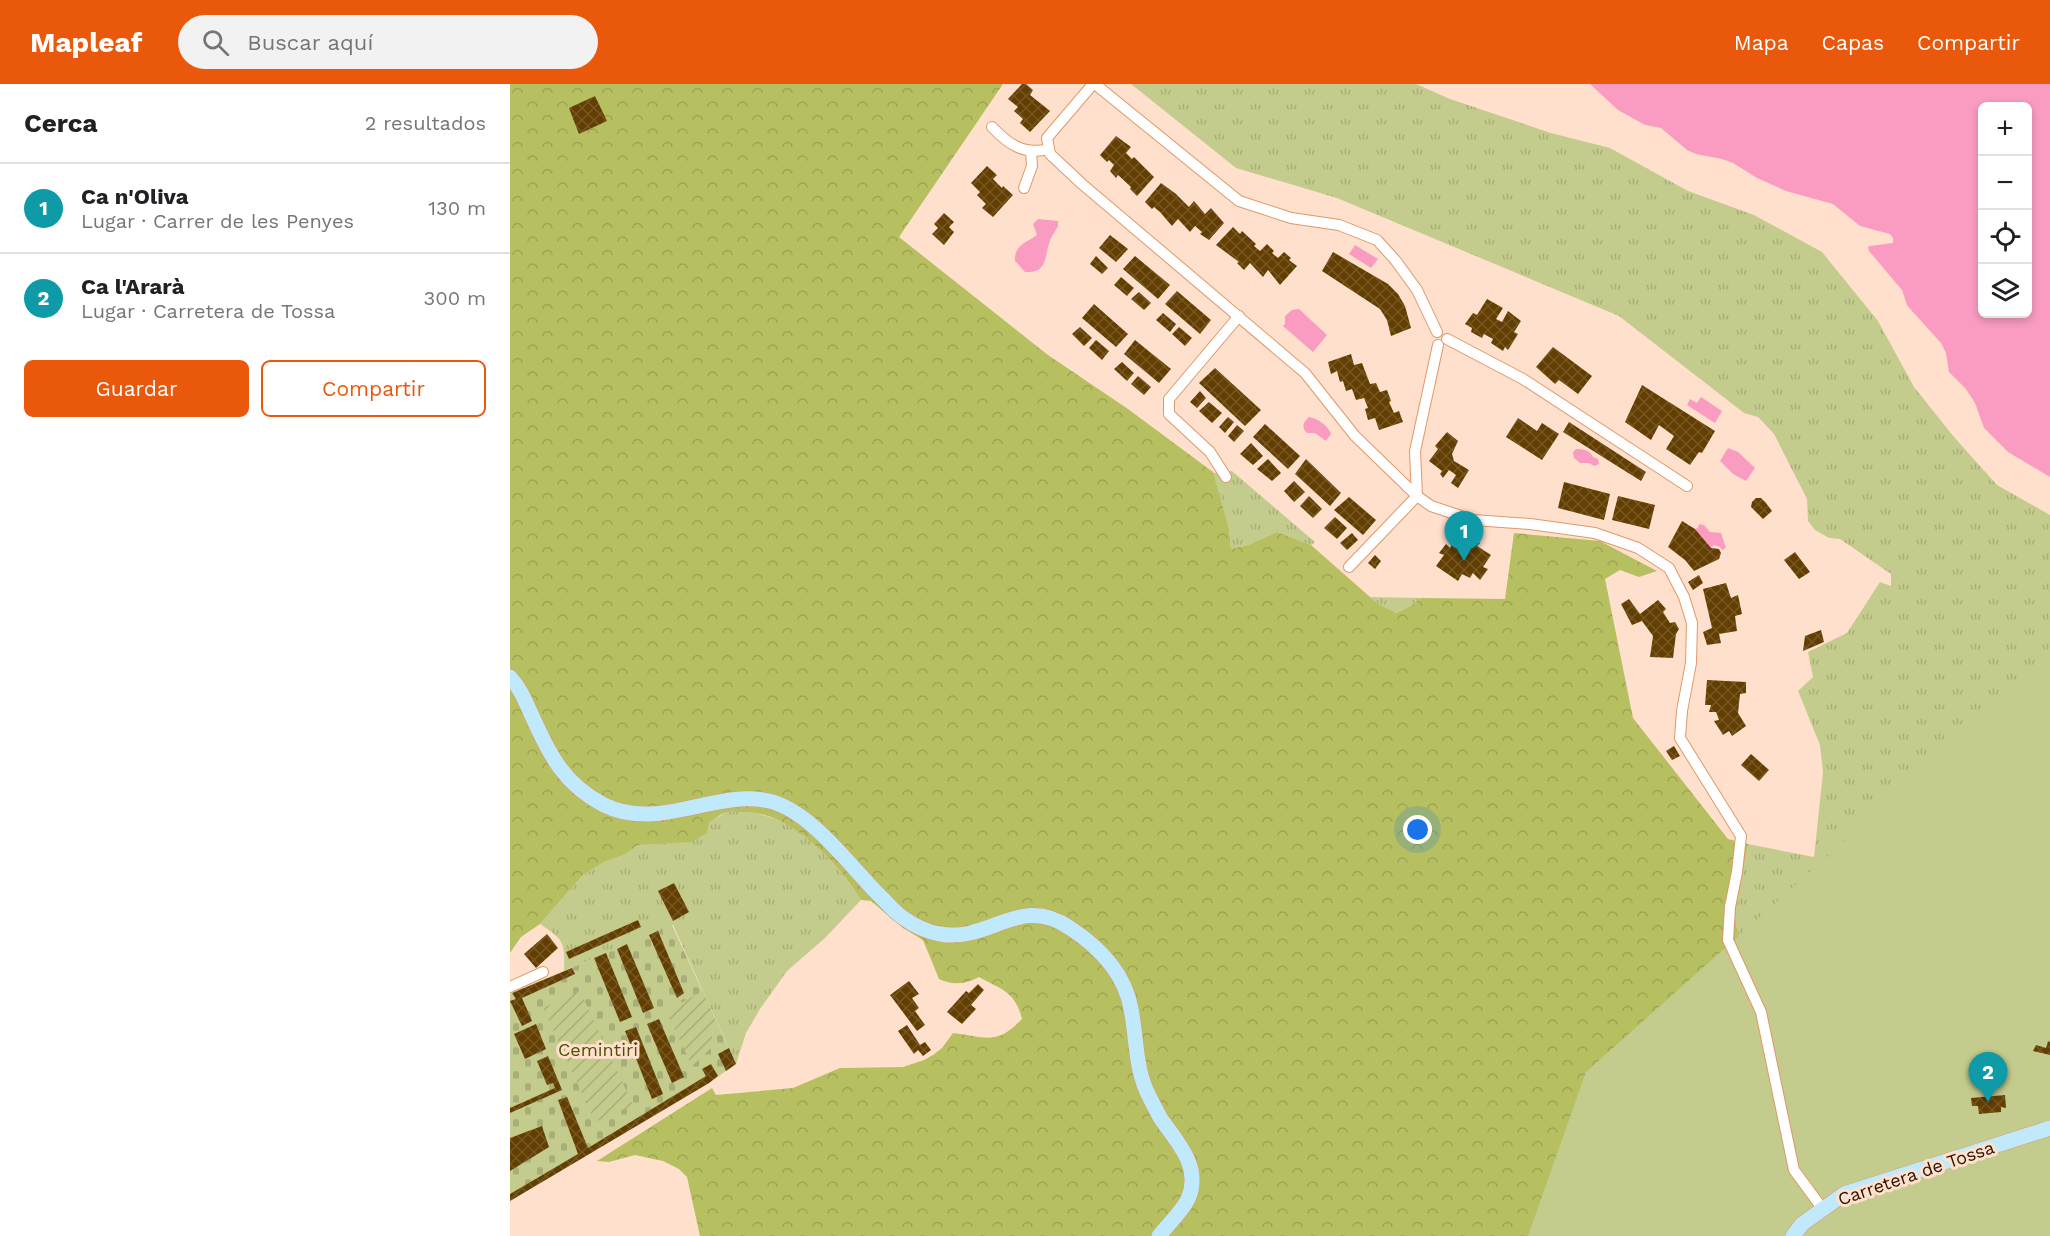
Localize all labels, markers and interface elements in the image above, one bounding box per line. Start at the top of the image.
search box [178,15,598,69]
text: Mapleaf [30,26,142,59]
icon: search [199,26,232,59]
text: Buscar aquí [247,30,373,55]
text: Mapa [1734,30,1789,55]
text: Capas [1822,30,1884,55]
text: Compartir [1917,30,2020,55]
map controls [1978,102,2032,318]
button: + [1978,102,2032,156]
text: Cerca [24,108,98,138]
text: 2 resultados [365,111,486,135]
button: − [1978,156,2032,210]
text: Ca n'Oliva [81,184,188,209]
text: 1 [39,196,48,220]
text: 130 m [428,196,486,220]
text: Lugar · Carrer de les Penyes [81,209,354,233]
button: locate [1978,210,2032,264]
button: layers [1978,264,2032,318]
text: Ca l'Ararà [81,274,184,299]
text: 2 [38,286,49,310]
text: 300 m [424,286,486,310]
text: Lugar · Carretera de Tossa [81,299,335,323]
button: Guardar [24,360,249,417]
button: Compartir [261,360,486,417]
pin: 1 [1444,512,1484,561]
your location [1403,815,1432,844]
park label: Cemintiri [558,1039,638,1060]
pin: 2 [1968,1052,2008,1102]
street label: Carretera de Tossa [1835,1136,1997,1210]

